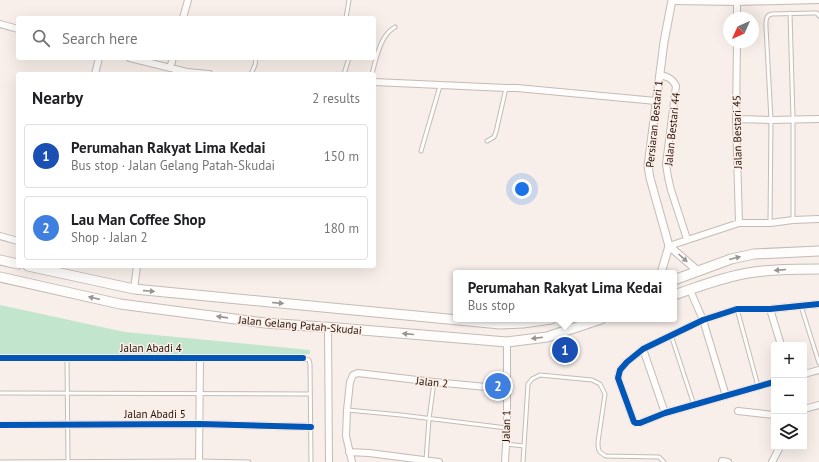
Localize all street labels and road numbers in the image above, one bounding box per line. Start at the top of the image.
street label: Persiaran Bestari 1 [642,80,666,168]
street label: Jalan Bestari 44 [661,92,683,167]
street label: Jalan Bestari 45 [729,95,745,170]
street label: Jalan Gelang Patah-Skudai [237,313,362,337]
street label: Jalan Abadi 4 [119,341,182,355]
street label: Jalan 2 [414,373,449,391]
street label: Jalan Abadi 5 [123,407,186,421]
street label: Jalan 1 [499,410,513,443]

